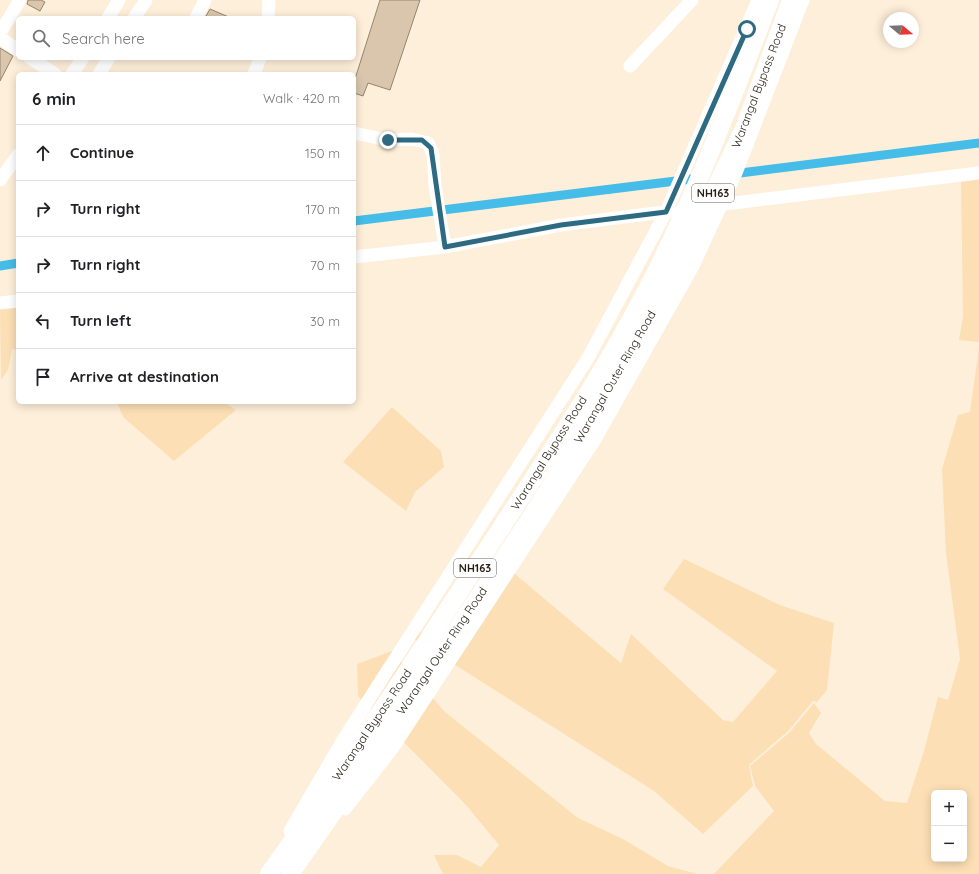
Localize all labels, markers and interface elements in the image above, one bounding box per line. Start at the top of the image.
north arrow [883,12,919,48]
search box [16,16,356,60]
route start [738,20,756,38]
street label: Warangal Bypass Road [728,22,789,150]
icon: search [30,27,52,49]
text: Search here [62,29,145,48]
text: 6 min [32,88,76,109]
text: Walk · 420 m [263,90,340,106]
route end [379,131,397,149]
icon: ahead [32,142,54,164]
text: Continue [70,143,134,162]
text: 150 m [305,145,340,161]
road number: NH163 [692,184,734,202]
icon: right [32,198,54,220]
text: Turn right [70,199,141,218]
text: 170 m [305,201,340,217]
icon: right [32,254,54,276]
text: Turn right [70,255,141,274]
text: 70 m [310,257,340,273]
street label: Warangal Outer Ring Road [570,308,659,446]
icon: left [32,310,54,332]
text: Turn left [70,311,132,330]
text: 30 m [310,313,340,329]
icon: arrive [32,366,54,388]
text: Arrive at destination [70,367,219,386]
street label: Warangal Bypass Road [507,393,590,513]
road number: NH163 [454,559,496,577]
street label: Warangal Outer Ring Road [393,584,490,717]
street label: Warangal Bypass Road [329,666,415,783]
map controls [931,790,967,862]
button: + [931,790,967,826]
button: − [931,826,967,862]

